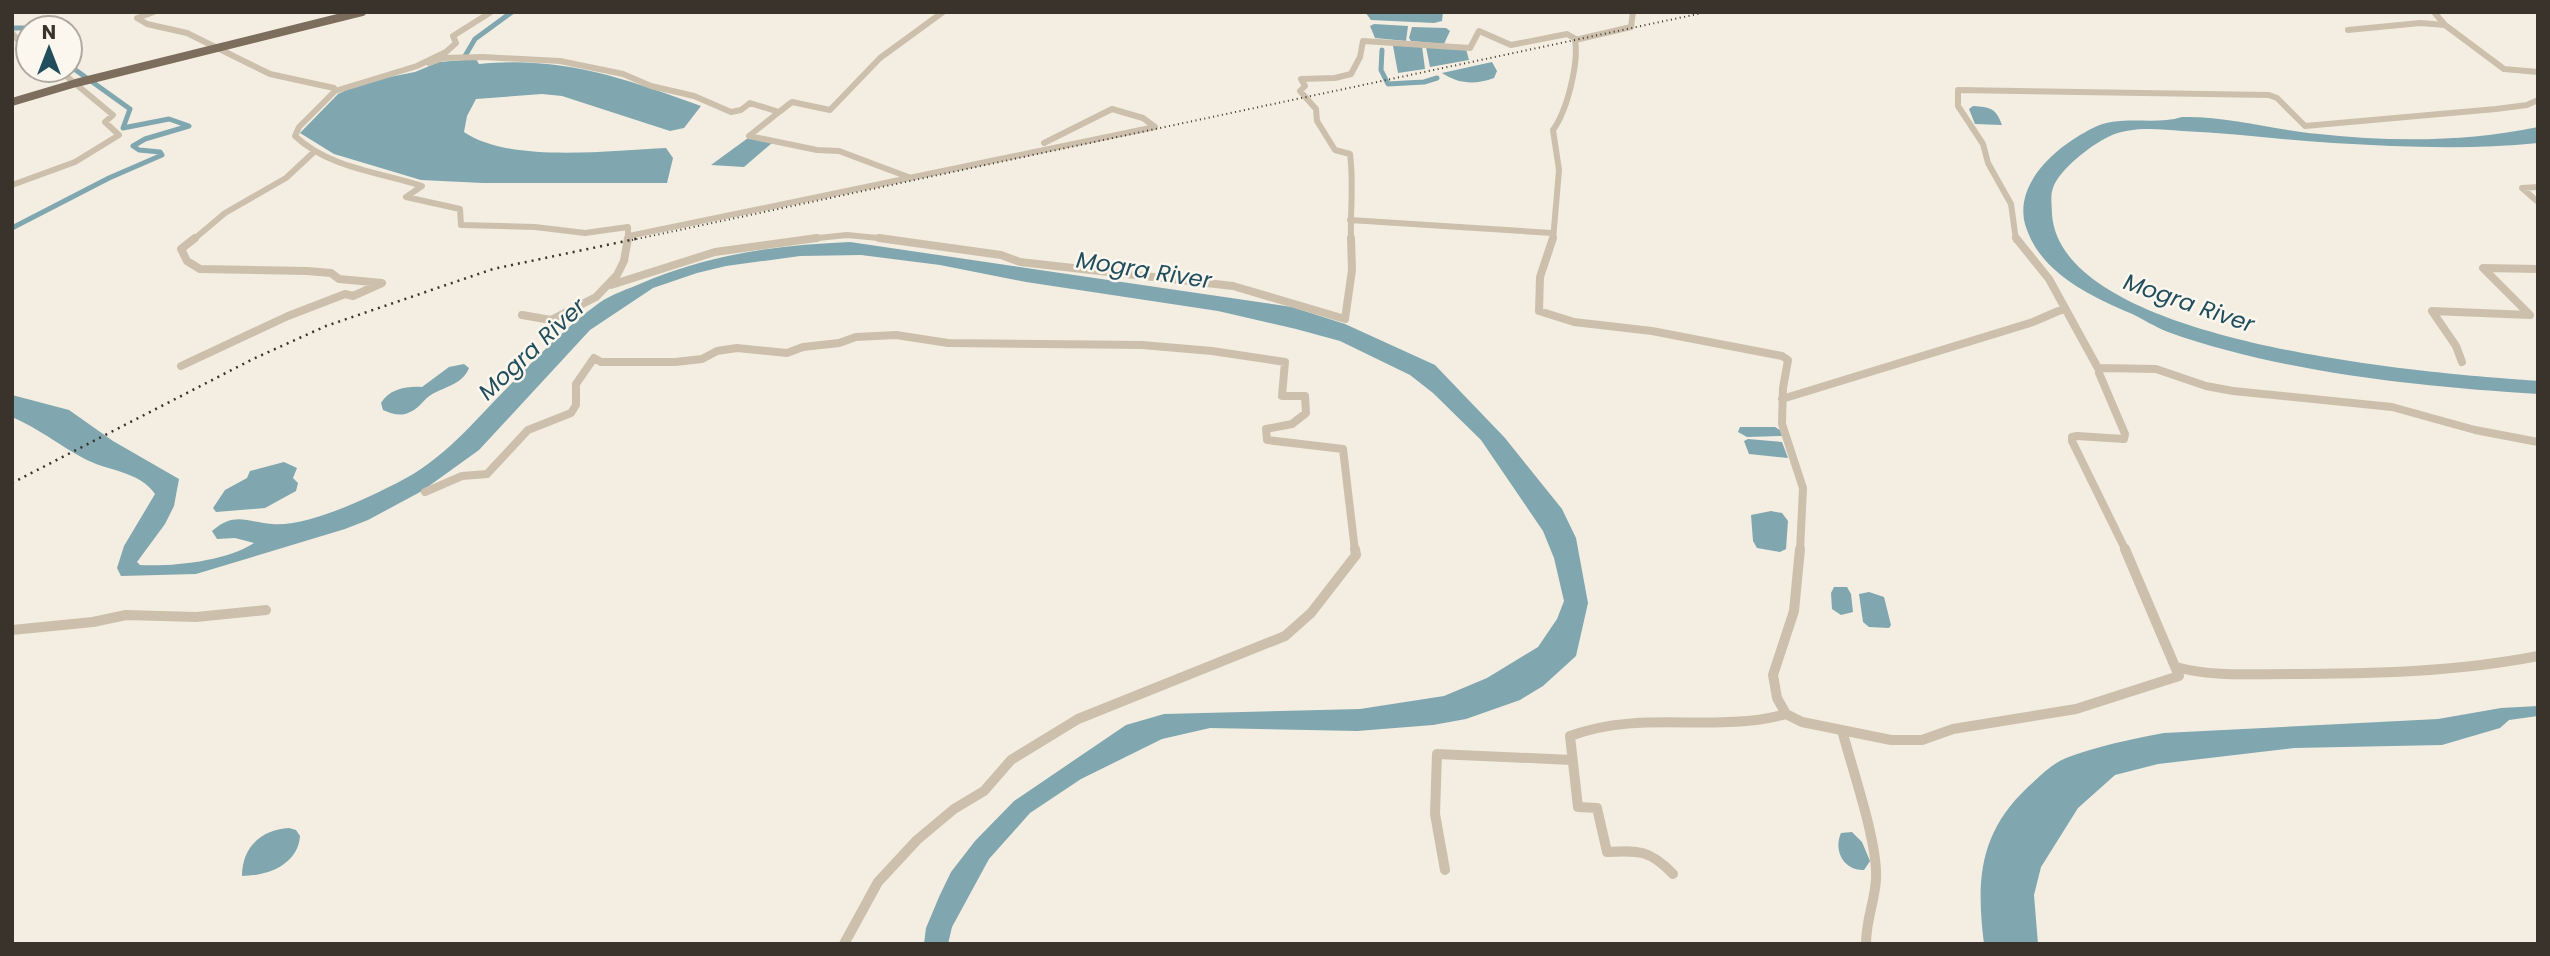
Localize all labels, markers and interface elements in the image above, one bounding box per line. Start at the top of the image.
north arrow [14,14,84,84]
text: N [42,19,56,46]
water label: Mogra River [1074,244,1215,297]
water label: Mogra River [2119,266,2260,341]
water label: Mogra River [471,290,594,407]

